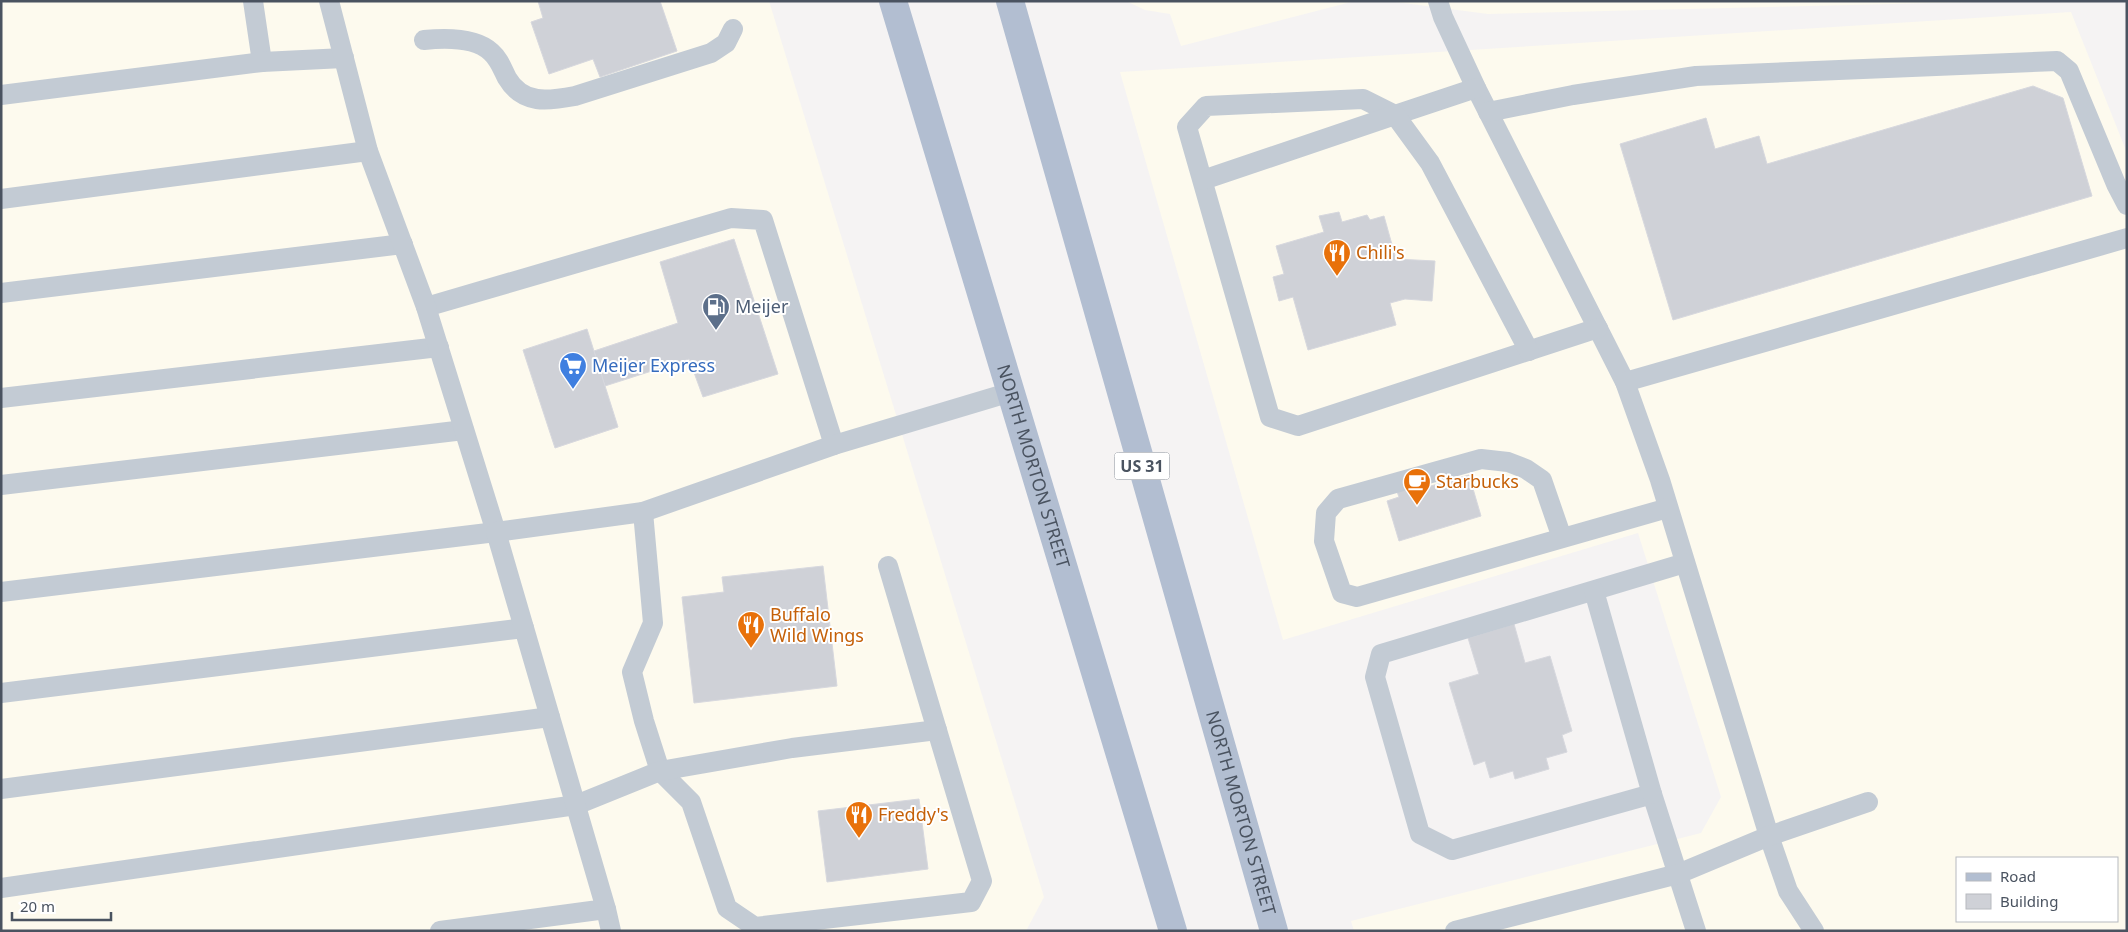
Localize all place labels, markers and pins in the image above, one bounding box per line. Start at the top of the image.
restaurant icon: Chili's [1322,238,1352,277]
place label: Chili's [1356,240,1405,264]
fuel station icon: Meijer [701,292,731,331]
place label: Meijer [735,294,789,318]
supermarket icon: Meijer Express [558,351,588,390]
place label: Meijer Express [592,353,715,377]
cafe icon: Starbucks [1402,467,1432,506]
place label: Starbucks [1436,469,1519,493]
place label: Buffalo Wild Wings [770,602,864,647]
restaurant icon: Buffalo Wild Wings [736,610,766,649]
restaurant icon: Freddy's [844,800,874,839]
place label: Freddy's [878,802,949,826]

